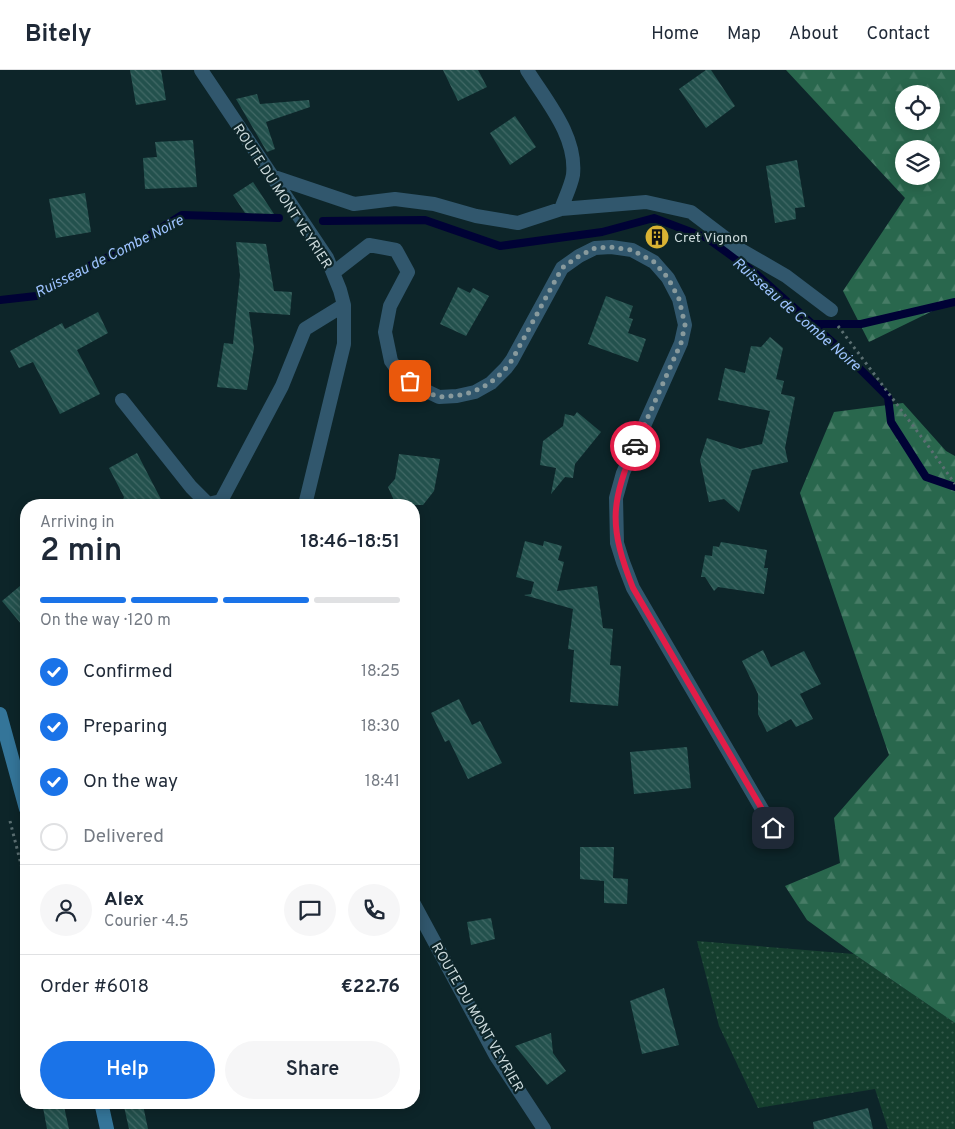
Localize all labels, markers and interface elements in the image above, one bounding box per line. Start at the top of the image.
text: Bitely [25,20,92,50]
text: Home [651,23,699,46]
text: Map [727,23,761,46]
text: About [789,23,838,46]
text: Contact [866,23,930,46]
map controls [895,85,940,185]
button: locate [895,85,940,130]
street label: ROUTE DU MONT VEYRIER [228,121,335,273]
button: layers [895,140,940,185]
water label: Ruisseau de Combe Noire [32,211,187,303]
building icon: Cret Vignon [644,224,670,250]
place label: Cret Vignon [674,230,748,247]
water label: Ruisseau de Combe Noire [728,254,864,376]
pin [389,360,431,402]
icon: bag [396,367,424,395]
courier [610,421,660,471]
icon: car [621,432,649,460]
text: Arriving in [40,513,115,533]
text: 18:46–18:51 [300,530,400,554]
text: 2 min [40,532,122,572]
text: On the way · 120 m [40,611,171,631]
icon: check [40,658,68,686]
text: Confirmed [83,660,173,684]
text: 18:25 [361,662,400,682]
icon: check [40,713,68,741]
text: Preparing [83,715,167,739]
text: 18:30 [361,717,400,737]
icon: check [40,768,68,796]
text: On the way [83,770,178,794]
text: 18:41 [365,772,400,792]
pin [752,807,794,849]
icon: home [759,814,787,842]
text: Delivered [83,825,164,849]
button: person [40,884,92,936]
button: chat [284,884,336,936]
button: phone [348,884,400,936]
text: Alex [104,888,144,912]
text: Courier · 4.5 [104,912,189,932]
street label: ROUTE DU MONT VEYRIER [427,940,526,1095]
text: Order #6018 [40,975,149,999]
text: €22.76 [341,975,400,999]
button: Help [40,1041,215,1099]
button: Share [225,1041,400,1099]

